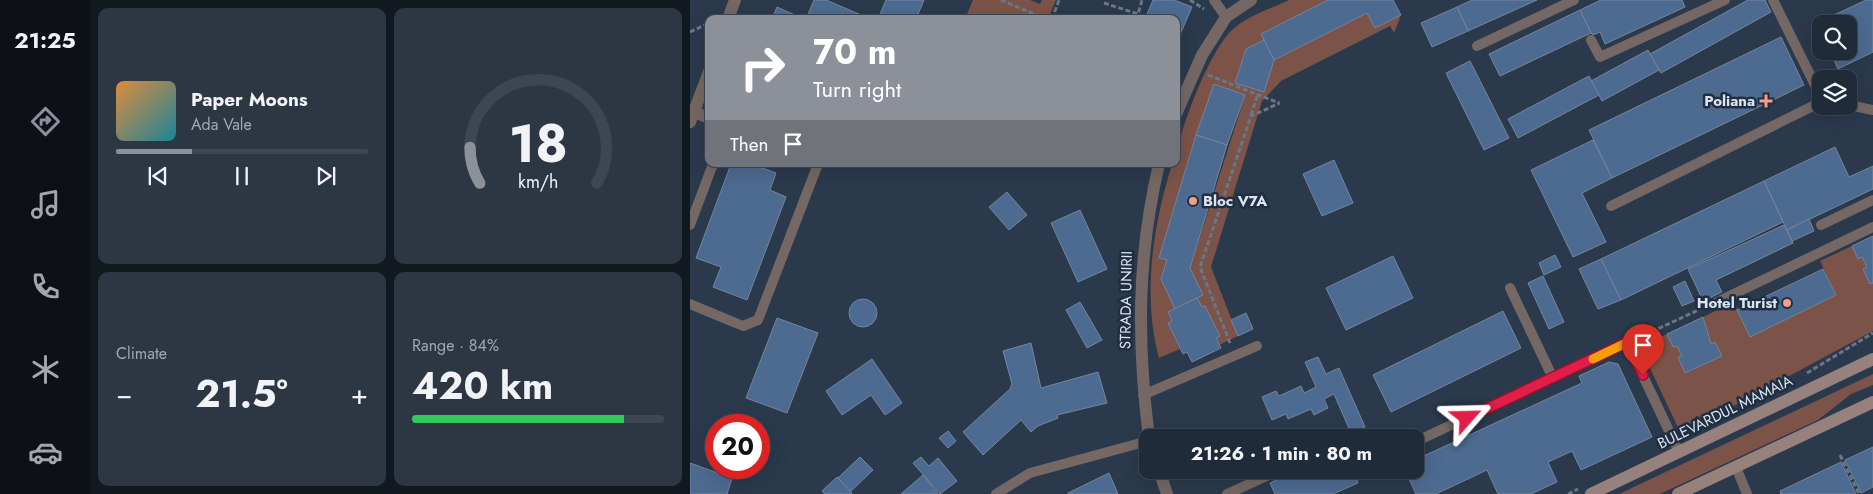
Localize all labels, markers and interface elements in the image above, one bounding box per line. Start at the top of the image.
map controls [1812,15,1857,115]
button: search [1812,15,1857,60]
text: 21:25 [14,24,76,56]
text: 70 m [813,27,896,77]
icon: right [730,35,795,100]
button: layers [1812,70,1857,115]
text: Turn right [813,73,901,105]
text: Paper Moons [191,86,308,113]
place label: Poliana [1704,90,1755,112]
marker: Poliana [1759,94,1773,108]
icon: directions [28,104,63,139]
text: 18 [508,106,568,182]
text: Ada Vale [191,113,252,136]
icon: arrive [779,130,807,158]
text: Then [730,131,769,158]
icon: previous [144,162,172,190]
icon: pause [228,162,256,190]
icon: next [312,162,340,190]
text: km/h [518,169,558,195]
icon: music [28,187,63,222]
place label: Bloc V7A [1203,190,1268,212]
marker: Bloc V7A [1187,195,1199,207]
street label: STRADA UNIRII [1114,251,1138,349]
icon: phone [28,269,63,304]
place label: Hotel Turist [1697,292,1777,314]
marker: Hotel Turist [1781,297,1793,309]
pin [1622,324,1664,375]
icon: arrive [1629,331,1657,359]
text: Range · 84% [412,334,499,357]
text: Climate [116,342,167,365]
icon: climate [28,352,63,387]
text: 420 km [412,358,553,413]
text: 21.5° [195,366,288,421]
street label: BULEVARDUL MAMAIA [1654,370,1796,454]
text: − [116,374,133,415]
text: + [351,374,368,415]
position arrow [1440,391,1492,443]
speed limit sign: 20 [705,414,770,479]
icon: car [28,435,63,470]
text: 21:26 · 1 min · 80 m [1191,440,1372,467]

